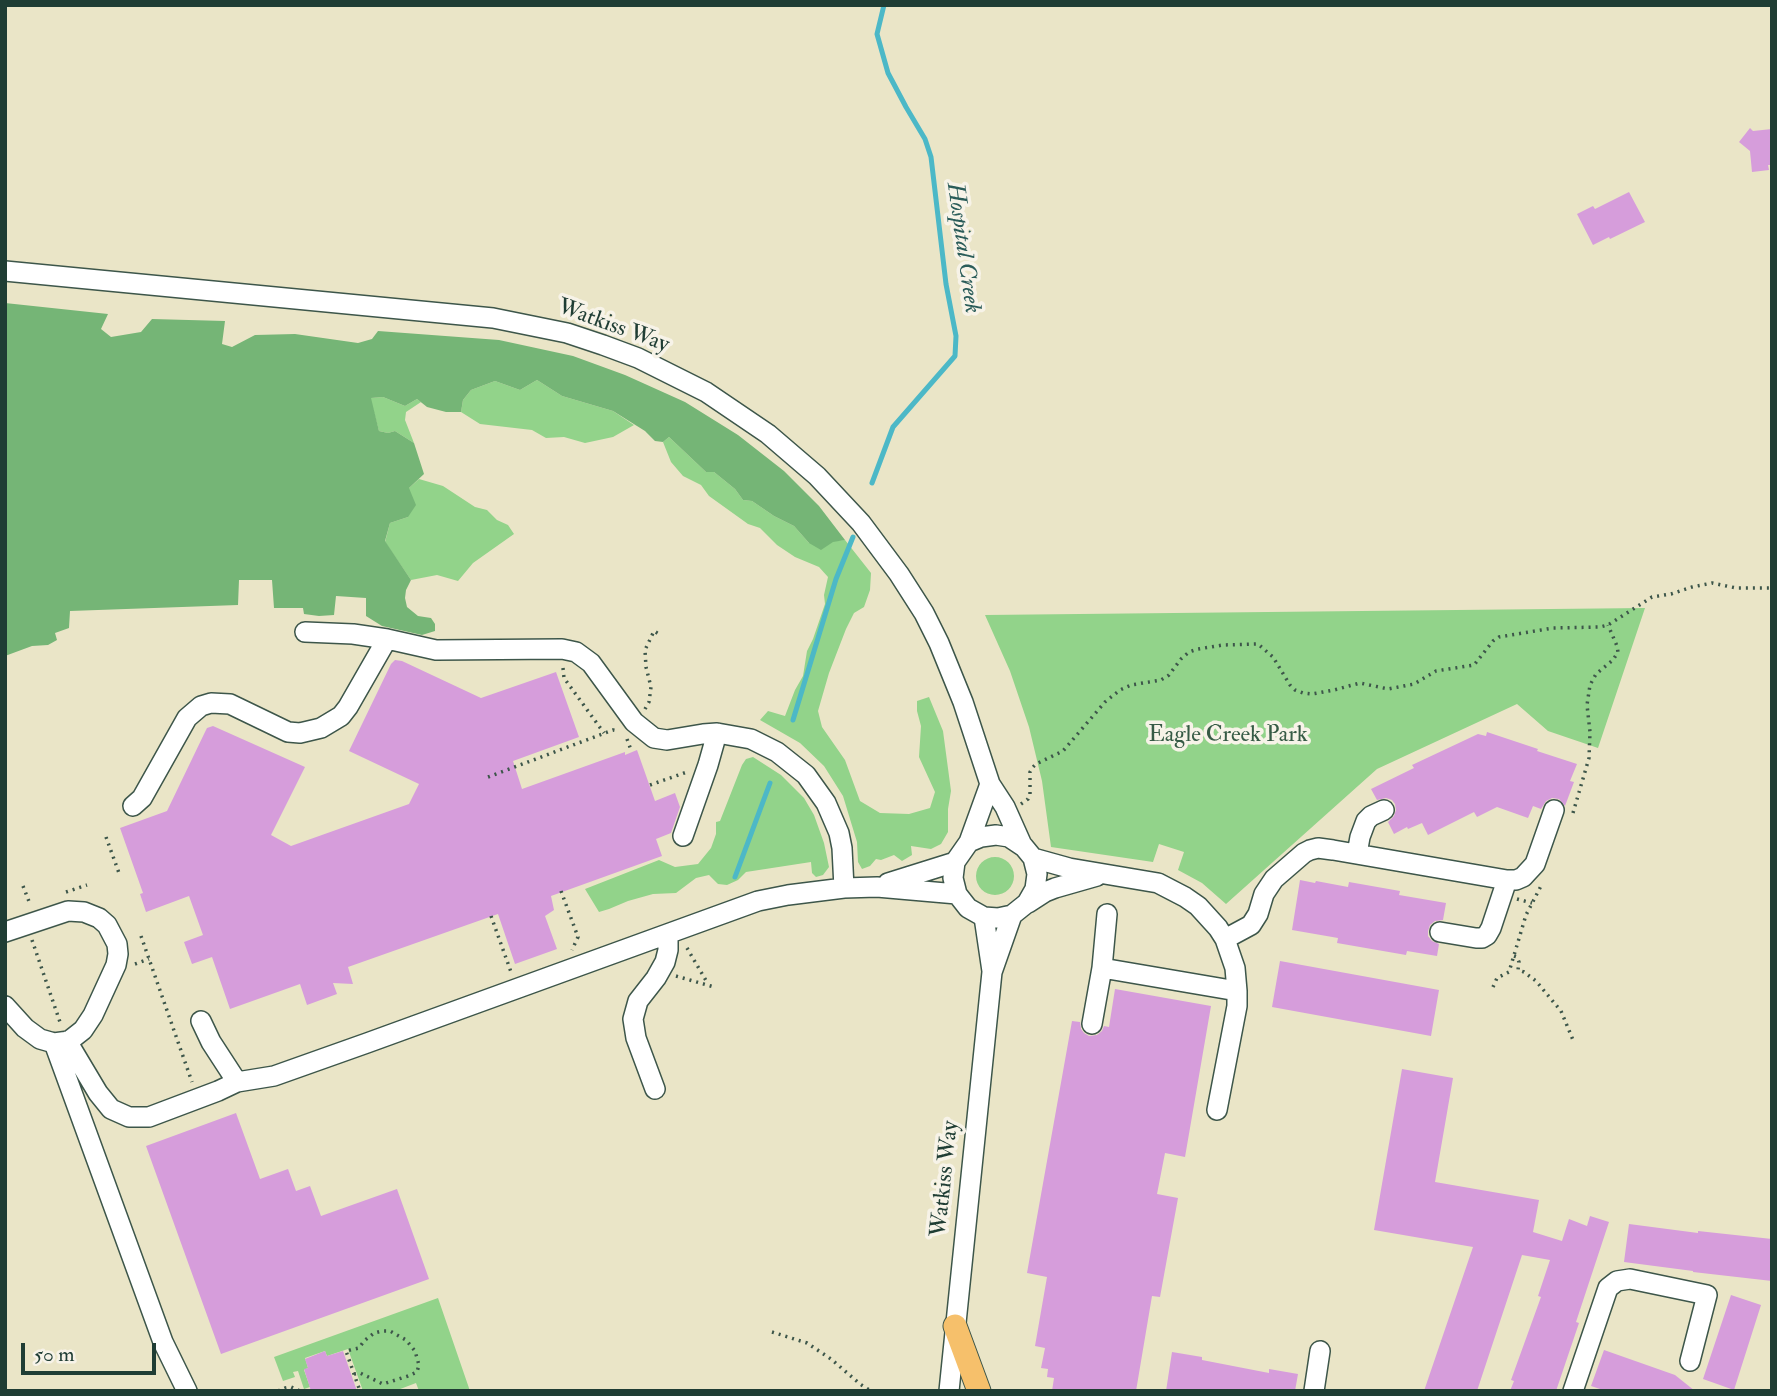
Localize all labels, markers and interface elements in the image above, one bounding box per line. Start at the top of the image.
water label: Hospital Creek [939,181,985,315]
street label: Watkiss Way [553,294,673,360]
park label: Eagle Creek Park [1148,722,1308,750]
street label: Watkiss Way [926,1119,966,1239]
scale bar [24,1330,159,1374]
text: 50 m [34,1341,75,1368]

